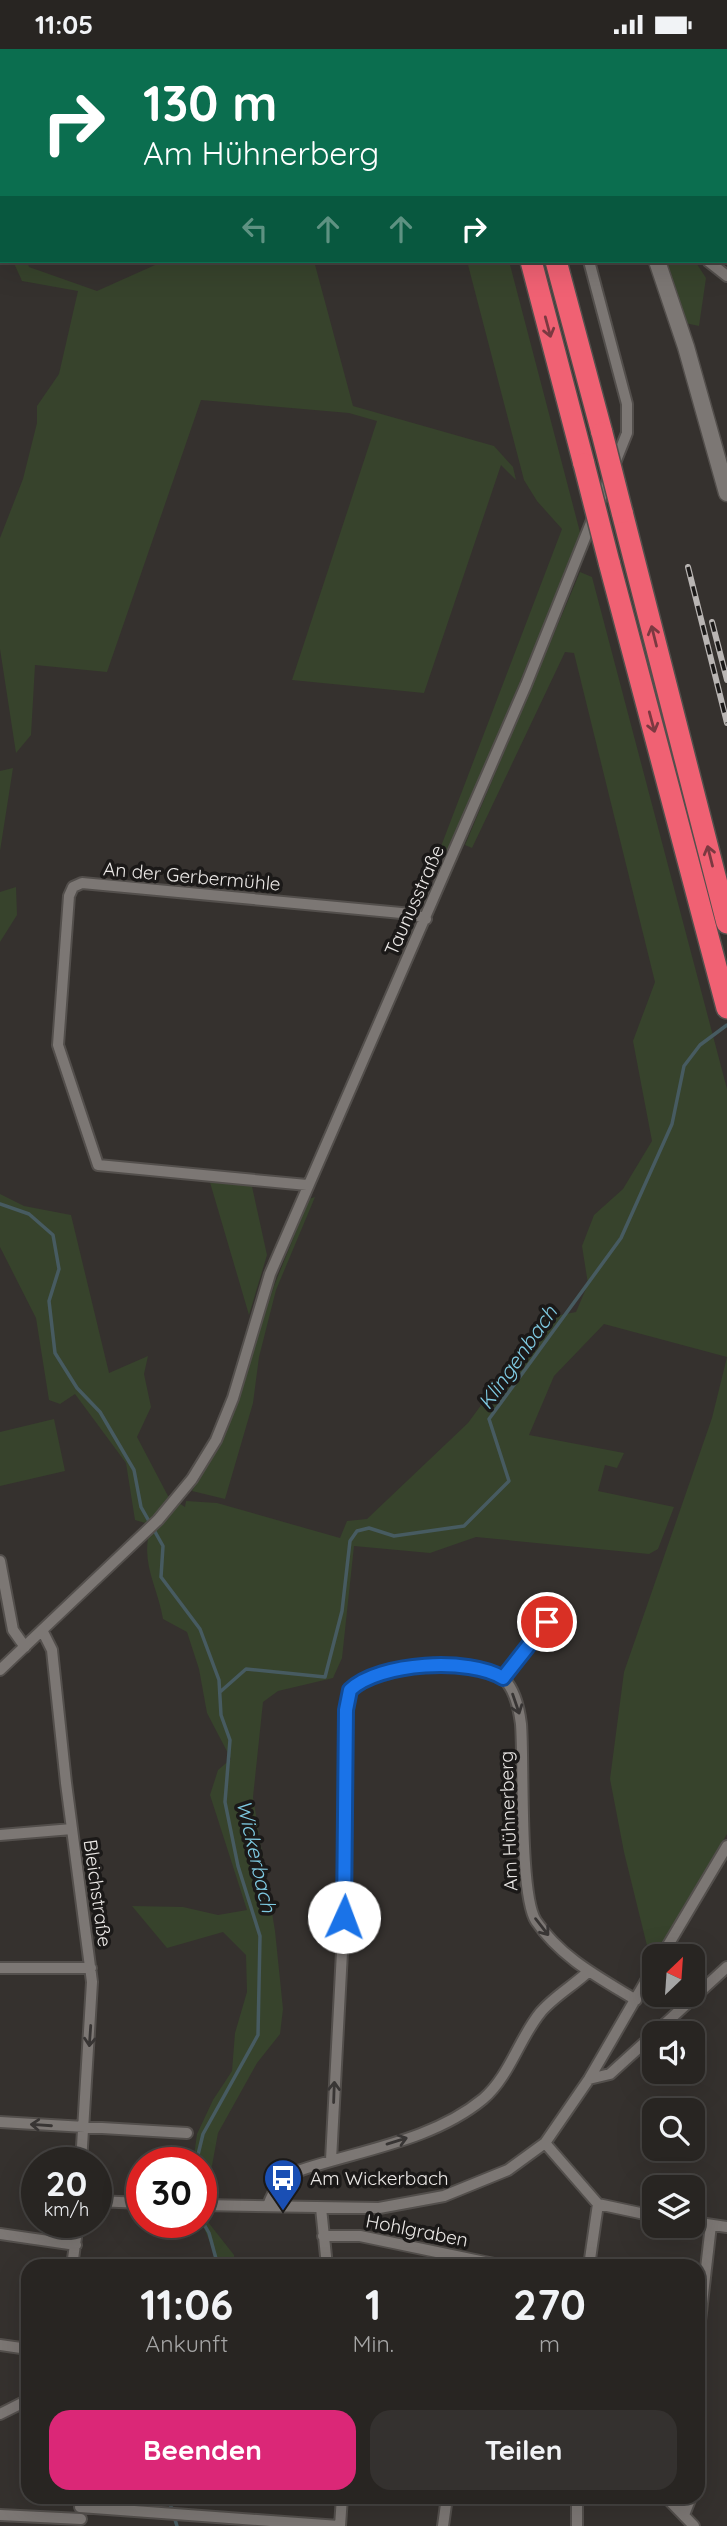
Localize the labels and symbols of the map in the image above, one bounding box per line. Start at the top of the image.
one-way arrow [542,315,555,338]
one-way arrow [647,625,660,648]
one-way arrow [646,711,659,733]
street label: Taunusstraße [379,841,449,959]
one-way arrow [703,846,716,868]
street label: An der Gerbermühle [102,856,282,896]
water label: Klingenbach [472,1299,563,1414]
pin [517,1592,577,1652]
one-way arrow [511,1693,523,1715]
street label: Am Hühnerberg [494,1750,522,1892]
water label: Wickerbach [231,1797,283,1916]
street label: Bleichstraße [79,1838,117,1948]
position arrow [307,1880,381,1954]
one-way arrow [534,1917,550,1935]
north arrow [642,1944,705,2007]
one-way arrow [83,2024,96,2047]
one-way arrow [327,2081,340,2104]
one-way arrow [30,2119,53,2132]
one-way arrow [385,2134,407,2146]
speed limit sign: 30 [126,2147,217,2238]
bus stop icon: Am Wickerbach [262,2157,304,2212]
place label: Am Wickerbach [310,2166,449,2190]
street label: Hohlgraben [364,2208,470,2252]

